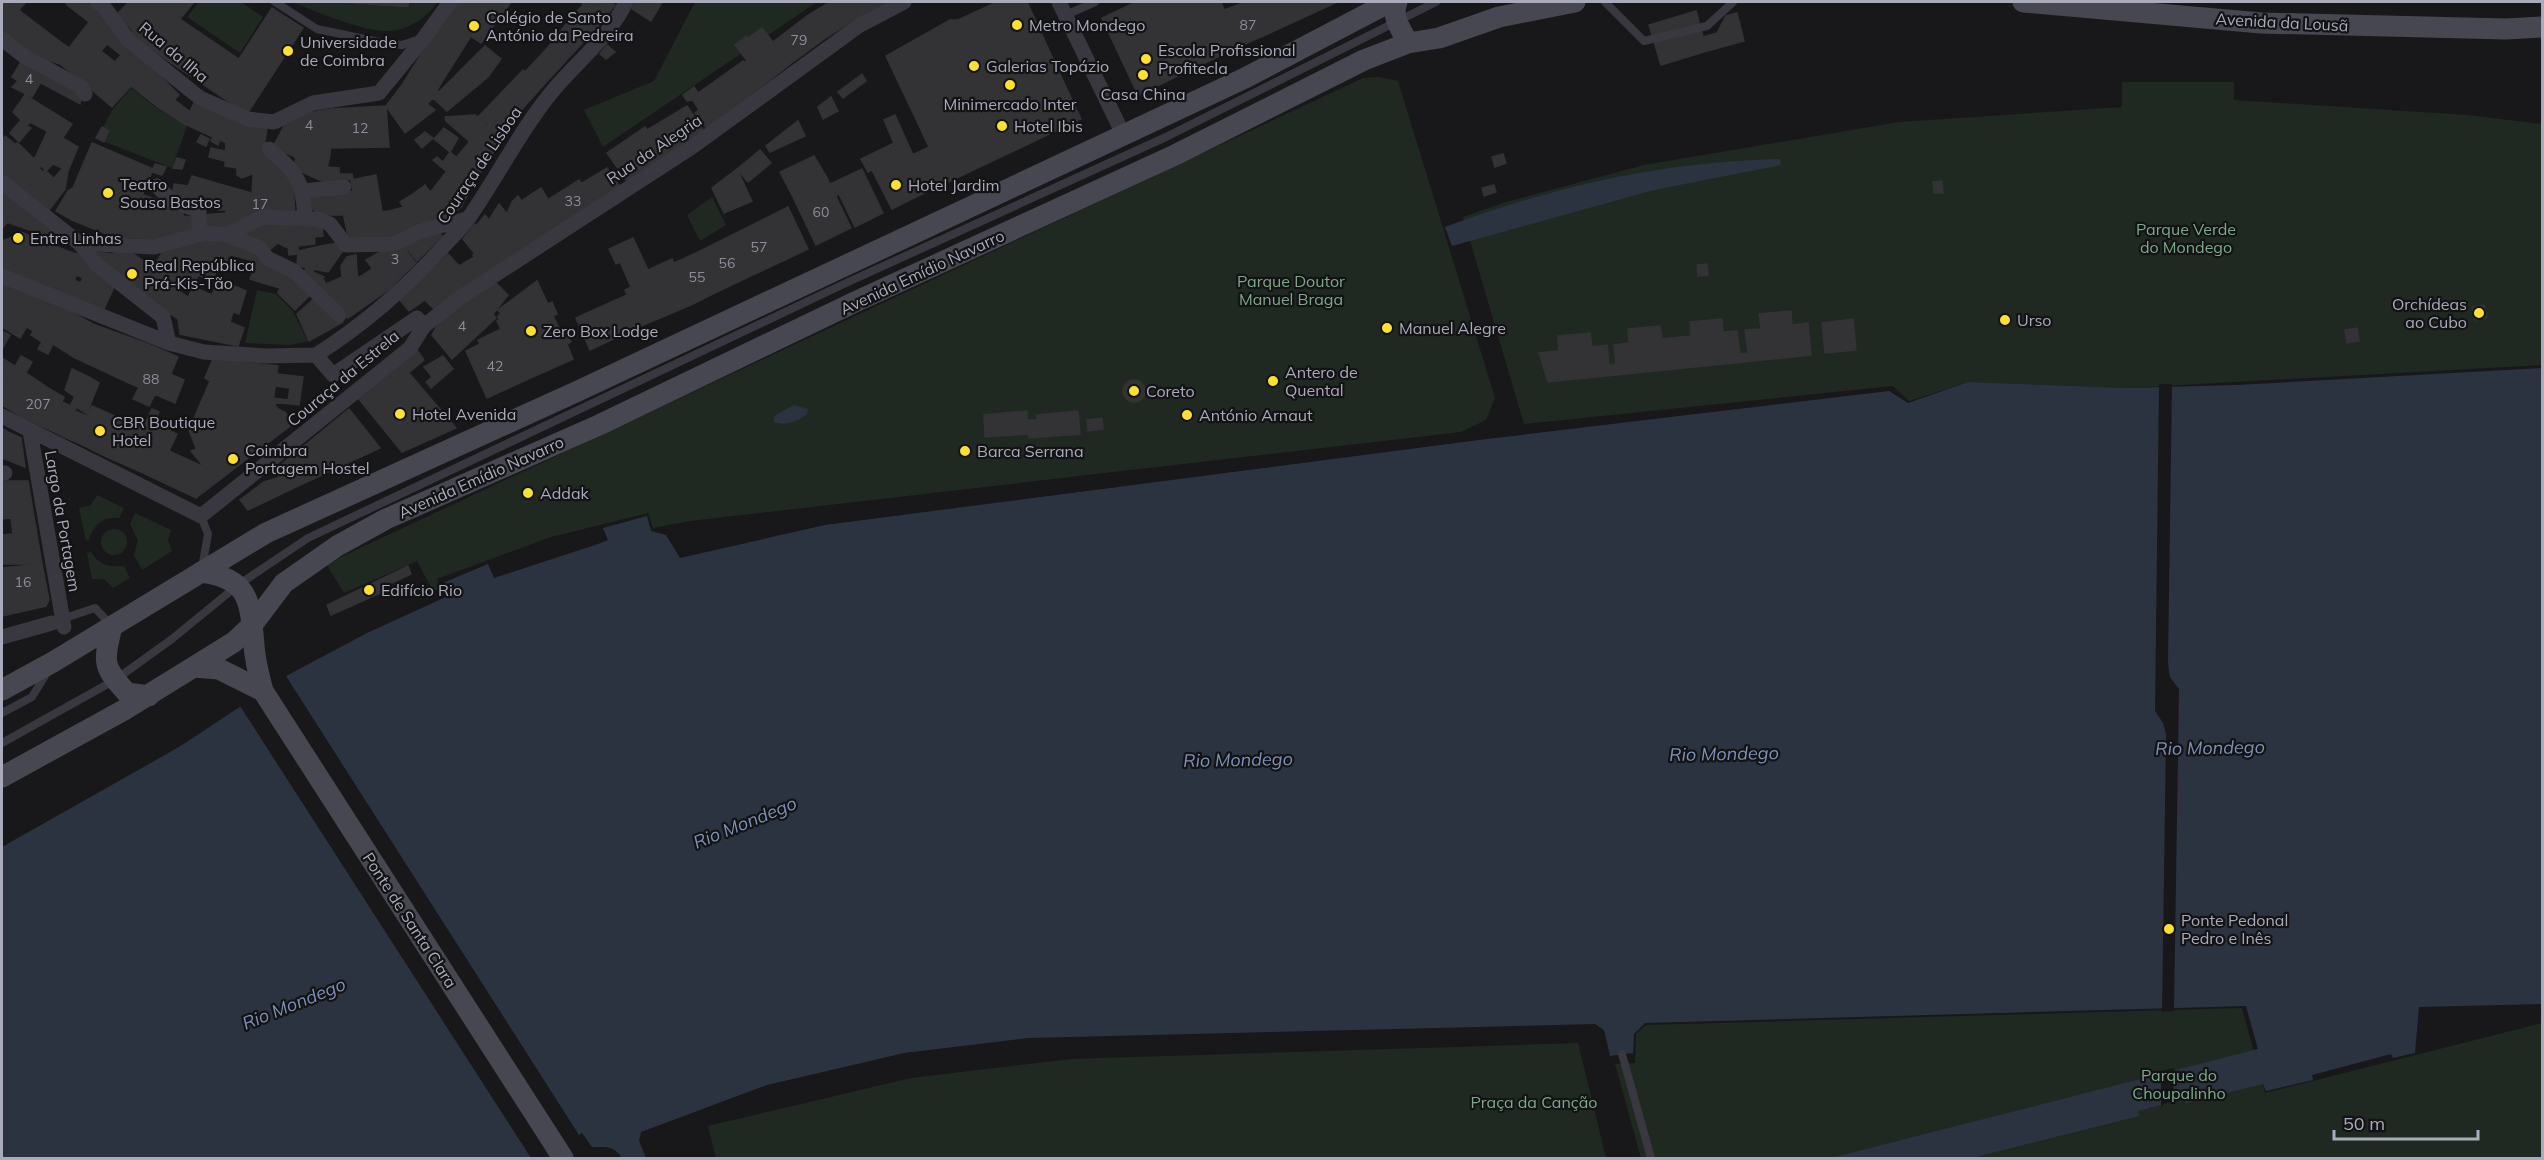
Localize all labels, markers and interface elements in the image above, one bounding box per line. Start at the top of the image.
place label: Colégio de Santo António da Pedreira [486,7,634,45]
street label: Avenida da Lousã [2215,9,2349,35]
place label: Metro Mondego [1029,15,1145,35]
house number: 87 [1240,16,1256,34]
street label: Rua da Ilha [135,17,213,87]
marker: Metro Mondego [1010,18,1024,32]
marker: Colégio de Santo António da Pedreira [467,19,481,33]
house number: 79 [791,31,807,49]
place label: Universidade de Coimbra [300,32,397,70]
place label: Escola Profissional Profitecla [1158,40,1296,78]
marker: Universidade de Coimbra [281,44,295,58]
marker: Escola Profissional Profitecla [1139,52,1153,66]
place label: Galerias Topázio [986,56,1109,76]
marker: Galerias Topázio [967,59,981,73]
marker: Casa China [1136,68,1150,82]
house number: 4 [25,70,34,88]
marker: Minimercado Inter [1003,78,1017,92]
place label: Casa China [1100,84,1186,104]
place label: Minimercado Inter [943,94,1077,114]
street label: Couraça de Lisboa [432,103,526,227]
street label: Rua da Alegria [603,110,705,188]
house number: 4 [305,116,314,134]
place label: Hotel Ibis [1014,116,1083,136]
house number: 12 [352,119,368,137]
marker: Hotel Ibis [995,119,1009,133]
place label: Teatro Sousa Bastos [120,174,221,212]
place label: Hotel Jardim [908,175,1000,195]
marker: Hotel Jardim [889,178,903,192]
marker: Teatro Sousa Bastos [101,186,115,200]
house number: 33 [565,192,581,210]
house number: 17 [252,195,268,213]
house number: 60 [813,203,829,221]
park label: Parque Verde do Mondego [2136,219,2236,257]
street label: Avenida Emídio Navarro [837,225,1007,319]
place label: Entre Linhas [30,228,122,248]
marker: Entre Linhas [11,231,25,245]
house number: 57 [751,238,767,256]
house number: 3 [391,250,399,268]
house number: 56 [719,254,735,272]
place label: Real República Prá-Kis-Tão [144,255,254,293]
marker: Real República Prá-Kis-Tão [125,267,139,281]
house number: 55 [689,268,705,286]
park label: Parque Doutor Manuel Braga [1237,271,1345,309]
place label: Orchídeas ao Cubo [2392,294,2467,332]
marker: Orchídeas ao Cubo [2472,306,2486,320]
place label: Urso [2017,310,2051,330]
marker: Urso [1998,313,2012,327]
house number: 4 [458,317,467,335]
place label: Manuel Alegre [1399,318,1506,338]
place label: Zero Box Lodge [543,321,658,341]
marker: Manuel Alegre [1380,321,1394,335]
marker: Zero Box Lodge [524,324,538,338]
street label: Couraça da Estrela [283,325,403,431]
house number: 42 [487,357,503,375]
place label: Antero de Quental [1285,362,1358,400]
house number: 88 [143,370,159,388]
marker: Antero de Quental [1266,374,1280,388]
place label: Coreto [1146,381,1195,401]
marker: Coreto [1127,384,1141,398]
house number: 207 [25,395,51,413]
place label: Hotel Avenida [412,404,516,424]
place label: António Arnaut [1199,405,1313,425]
marker: Hotel Avenida [393,407,407,421]
marker: António Arnaut [1180,408,1194,422]
place label: CBR Boutique Hotel [112,412,215,450]
marker: CBR Boutique Hotel [93,424,107,438]
street label: Avenida Emídio Navarro [395,431,567,523]
place label: Coimbra Portagem Hostel [245,440,369,478]
place label: Barca Serrana [977,441,1084,461]
marker: Barca Serrana [958,444,972,458]
street label: Largo da Portagem [41,449,85,593]
marker: Coimbra Portagem Hostel [226,452,240,466]
place label: Addak [540,483,589,503]
marker: Addak [521,486,535,500]
house number: 16 [15,573,31,591]
place label: Edifício Rio [381,580,462,600]
marker: Edifício Rio [362,583,376,597]
water label: Rio Mondego [2155,735,2265,760]
water label: Rio Mondego [1669,741,1779,766]
water label: Rio Mondego [1183,747,1293,772]
water label: Rio Mondego [690,791,800,854]
street label: Ponte de Santa Clara [359,849,461,991]
place label: Ponte Pedonal Pedro e Inês [2181,910,2288,948]
marker: Ponte Pedonal Pedro e Inês [2162,922,2176,936]
water label: Rio Mondego [239,972,349,1035]
park label: Parque do Choupalinho [2132,1065,2226,1103]
park label: Praça da Canção [1471,1092,1597,1112]
scale bar [2334,1103,2478,1141]
text: 50 m [2343,1112,2385,1135]

